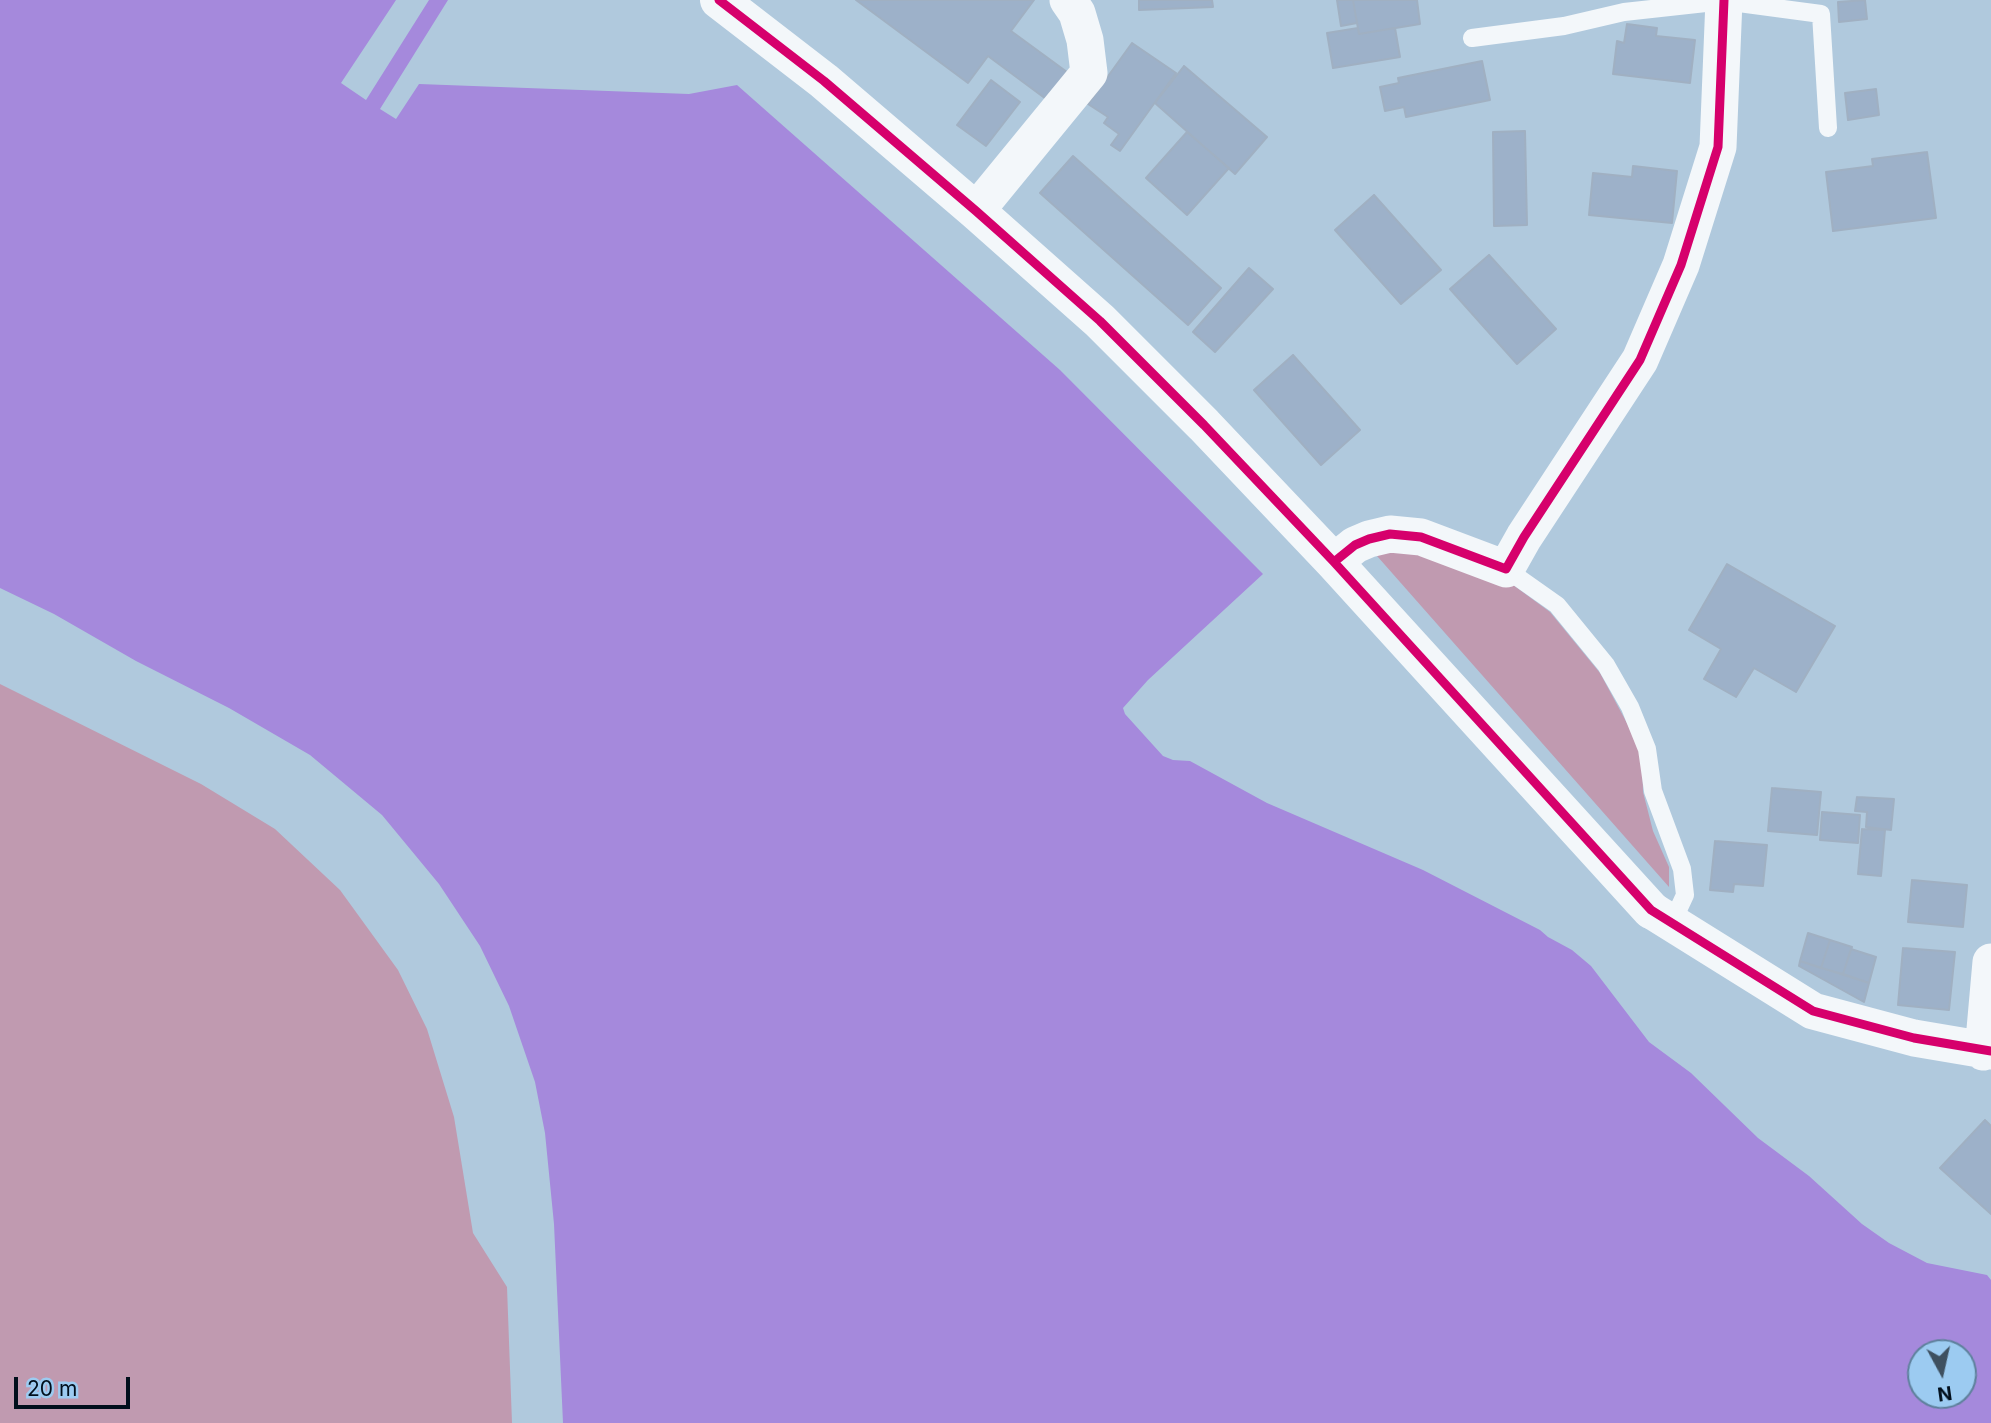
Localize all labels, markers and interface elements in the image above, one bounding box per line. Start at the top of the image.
north arrow [1907,1339,1977,1409]
scale bar [18,1364,133,1408]
text: 20 m [27,1376,77,1401]
text: N [1936,1381,1953,1406]

